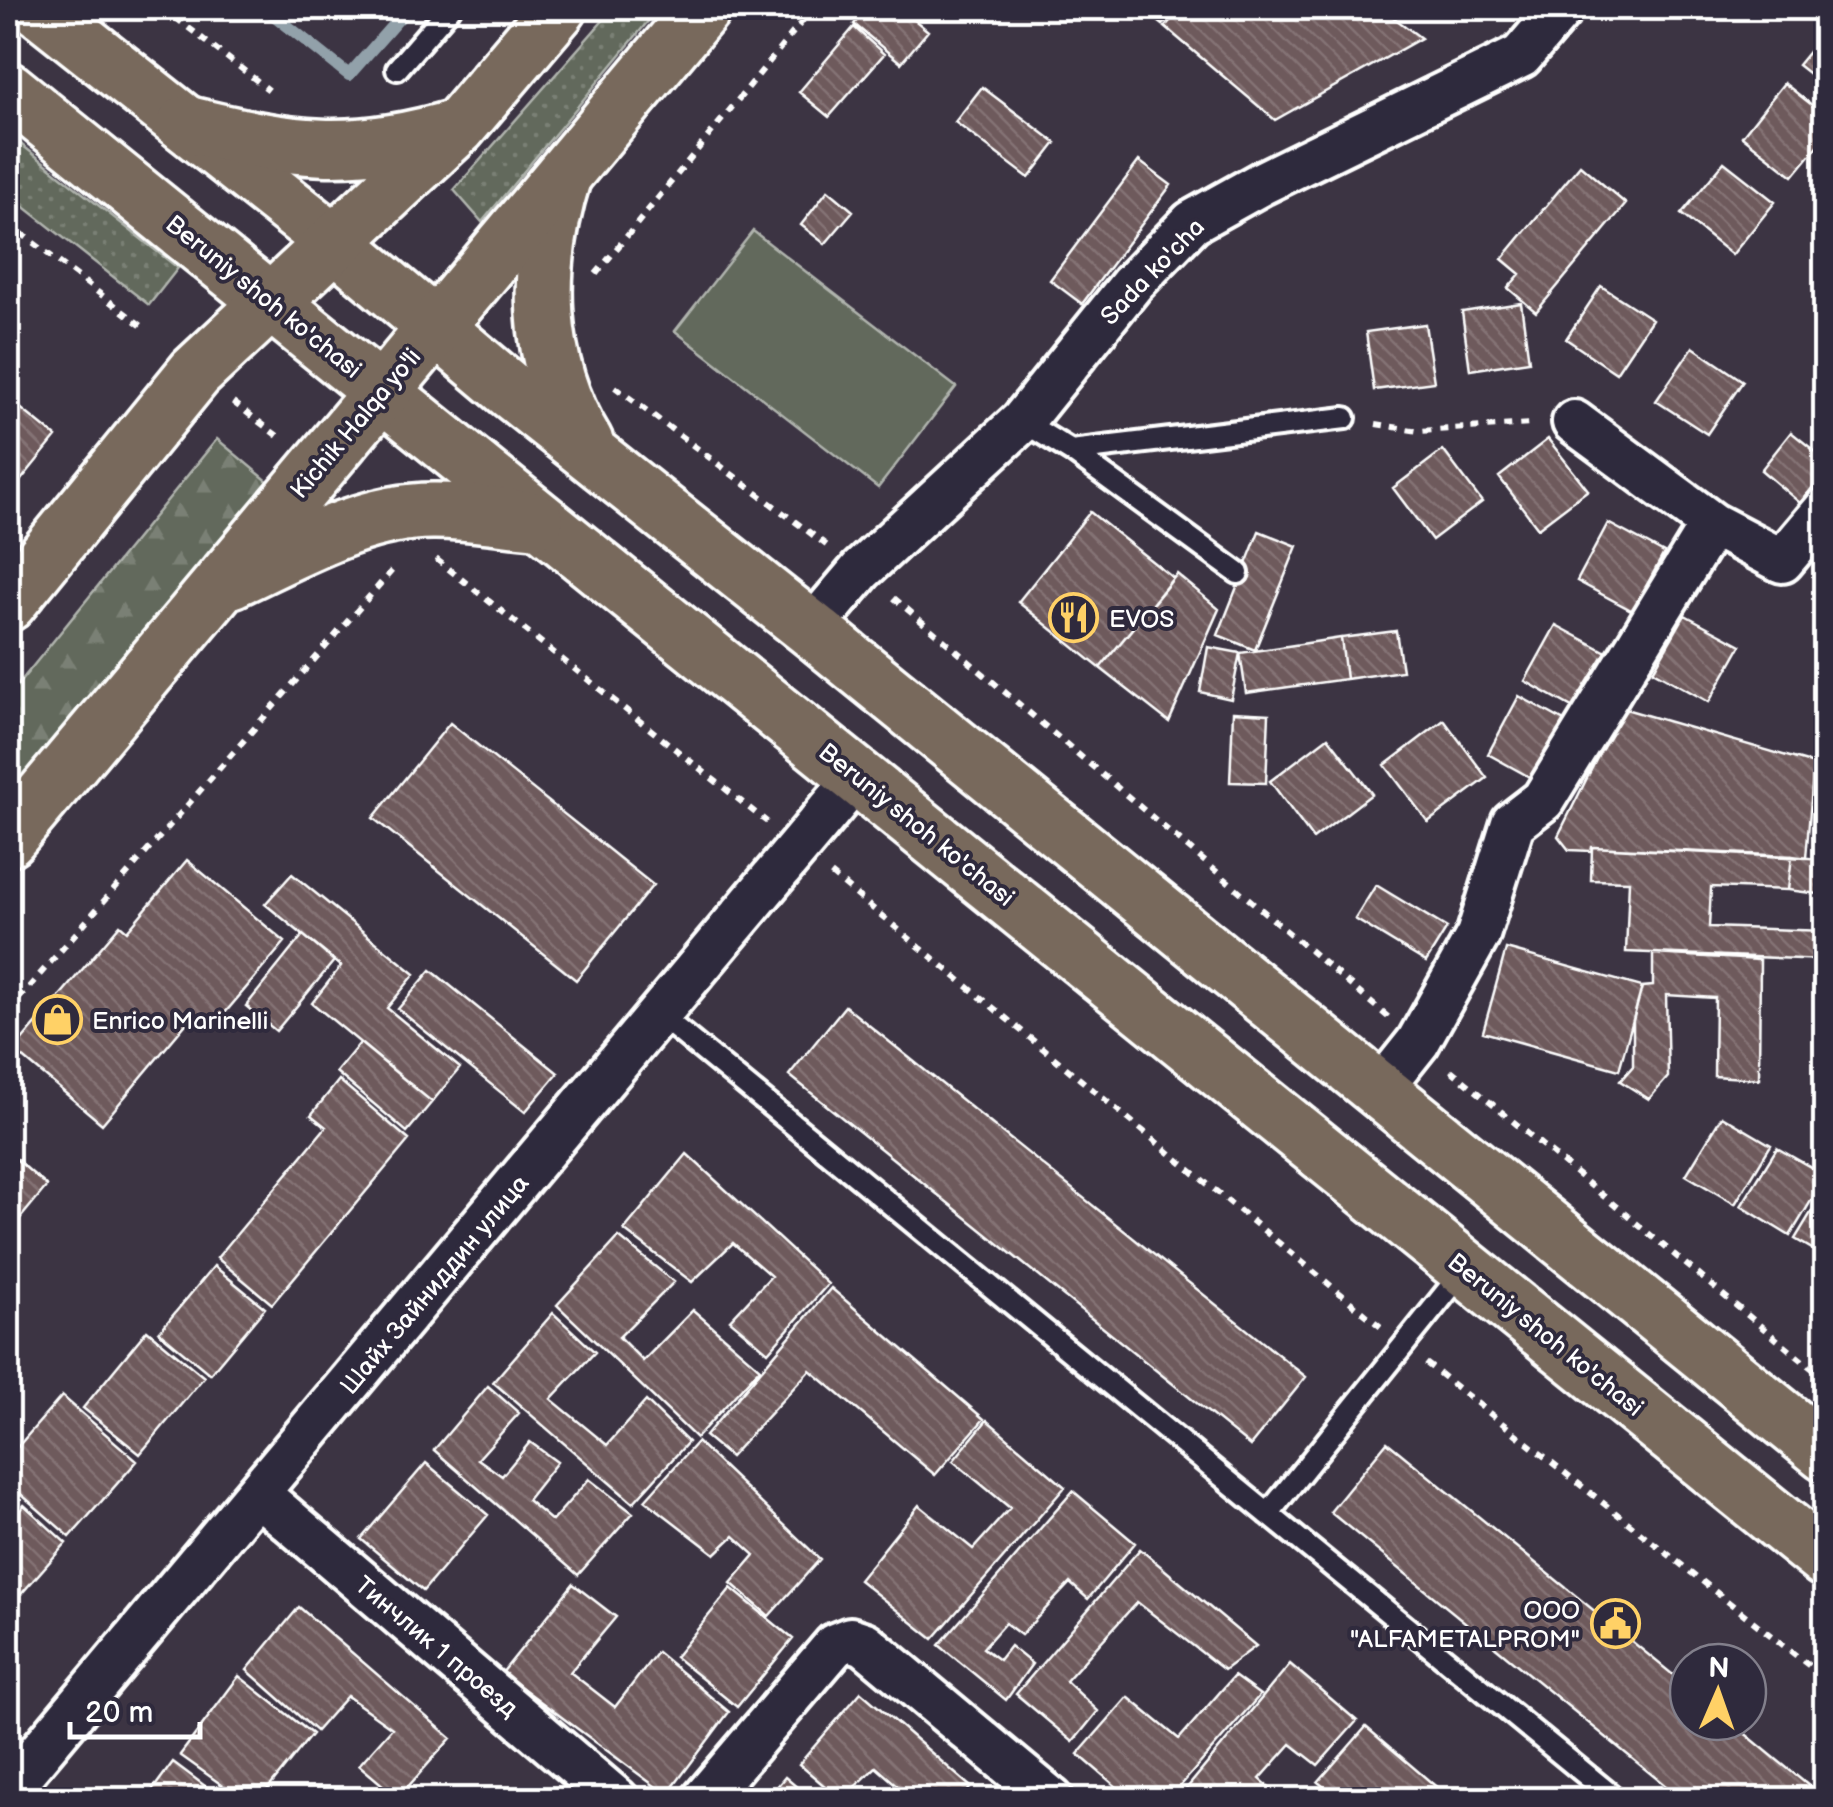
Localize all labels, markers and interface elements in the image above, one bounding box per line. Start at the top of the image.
street label: Beruniy shoh ko'chasi [159,209,367,386]
street label: Sada ko'cha [1094,212,1212,332]
street label: Kichik Halqa yo'li [284,342,428,505]
restaurant icon: EVOS [1048,592,1100,644]
place label: EVOS [1109,604,1174,635]
street label: Beruniy shoh ko'chasi [812,737,1020,914]
shop icon: Enrico Marinelli [31,994,83,1046]
place label: Enrico Marinelli [92,1006,268,1037]
street label: Шайх Зайниддин улица [334,1169,536,1401]
street label: Beruniy shoh ko'chasi [1441,1247,1649,1424]
street label: Тинчлик 1 проезд [348,1570,524,1724]
place label: OOO "ALFAMETALPROM" [1350,1595,1580,1655]
public building icon: OOO "ALFAMETALPROM" [1589,1597,1641,1649]
north arrow [1668,1642,1768,1742]
text: N [1708,1652,1730,1685]
scale bar [70,1677,200,1739]
text: 20 m [85,1695,153,1731]

